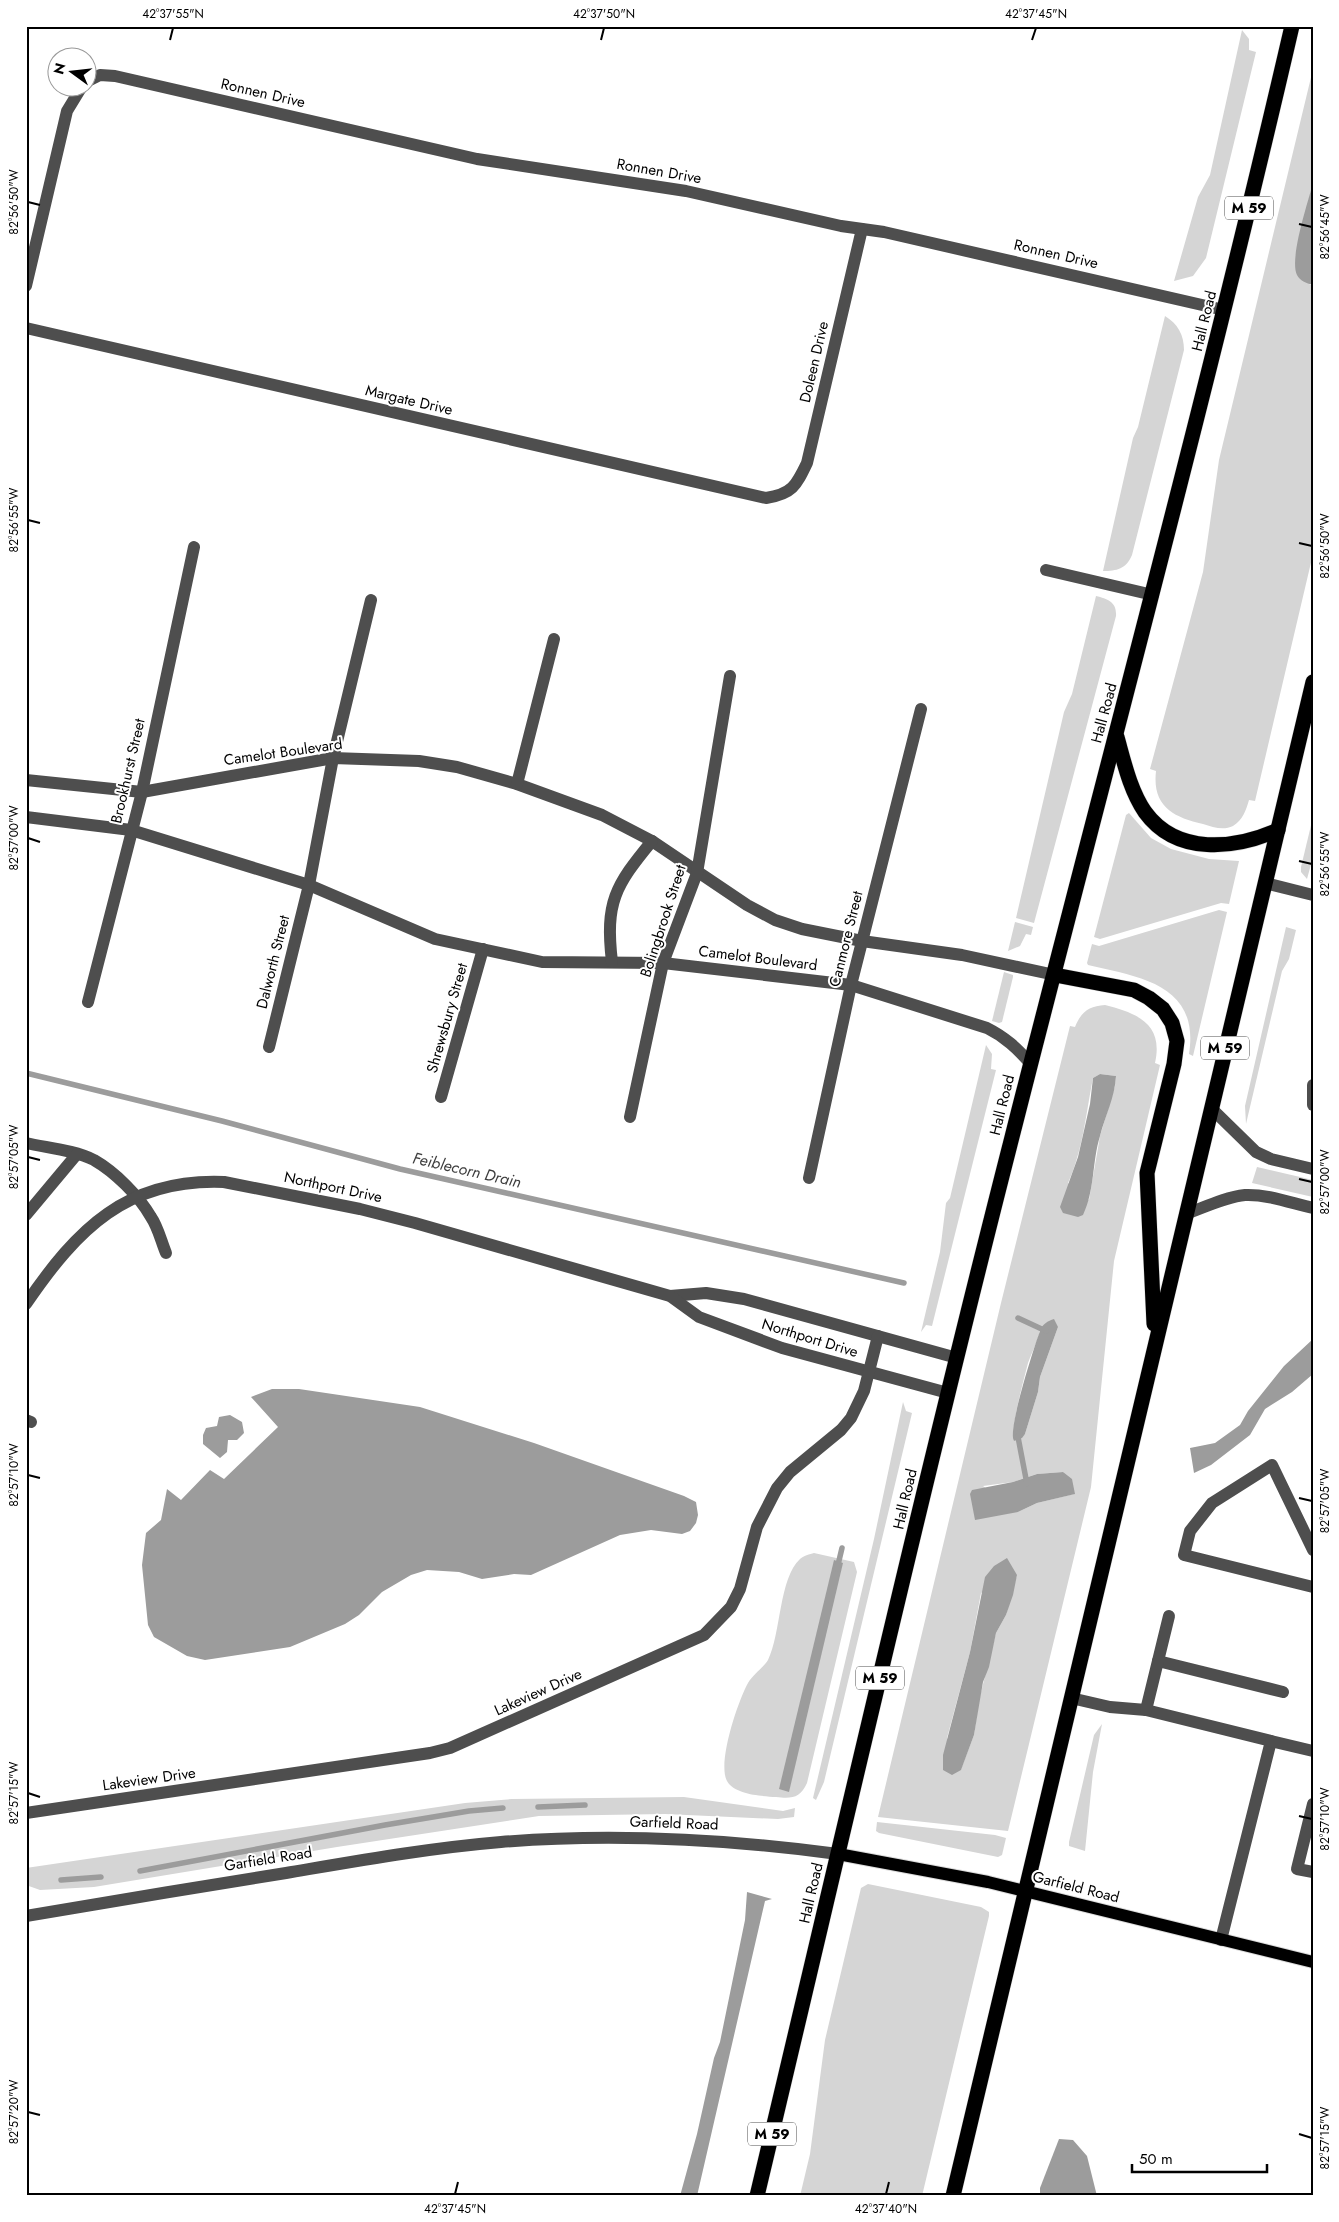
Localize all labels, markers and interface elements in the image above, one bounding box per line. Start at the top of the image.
text: 42°37'55"N [142,5,204,23]
text: 42°37'50"N [573,5,635,23]
text: 42°37'45"N [1005,5,1067,23]
north arrow [48,48,98,98]
text: N [48,61,71,77]
street label: Ronnen Drive [219,73,308,113]
street label: Ronnen Drive [615,153,703,189]
text: 82°56'50"W [5,169,23,235]
text: 82°56'45"W [1316,194,1334,260]
road number: M 59 [1225,197,1273,220]
street label: Ronnen Drive [1012,234,1101,274]
street label: Hall Road [1186,288,1222,354]
street label: Doleen Drive [794,319,834,405]
street label: Margate Drive [363,379,455,421]
text: 82°56'55"W [5,487,23,552]
text: 82°56'50"W [1316,513,1334,579]
street label: Hall Road [1085,680,1123,746]
street label: Brookhurst Street [105,716,151,826]
street label: Camelot Boulevard [222,733,344,771]
text: 82°57'00"W [5,805,23,871]
text: 82°56'55"W [1316,831,1334,896]
street label: Bolingbrook Street [634,862,692,980]
street label: Canmore Street [823,888,869,989]
street label: Dalworth Street [251,912,295,1011]
street label: Camelot Boulevard [697,940,819,976]
street label: Shrewsbury Street [421,960,473,1076]
road number: M 59 [1201,1036,1249,1060]
street label: Hall Road [984,1072,1020,1138]
text: 82°57'05"W [5,1125,23,1189]
water label: Feiblecorn Drain [410,1146,524,1194]
text: 82°57'00"W [1316,1149,1334,1215]
street label: Northport Drive [282,1166,384,1208]
street label: Northport Drive [759,1313,861,1363]
text: 82°57'10"W [5,1443,23,1507]
street label: Hall Road [887,1466,923,1532]
text: 82°57'05"W [1316,1469,1334,1533]
street label: Lakeview Drive [491,1663,586,1721]
road number: M 59 [856,1666,904,1690]
text: 82°57'15"W [5,1761,23,1824]
street label: Lakeview Drive [101,1762,197,1796]
text: 82°57'10"W [1316,1787,1334,1851]
street label: Garfield Road [629,1810,719,1836]
street label: Garfield Road [222,1841,314,1877]
street label: Hall Road [793,1860,829,1926]
street label: Garfield Road [1030,1866,1122,1908]
text: 82°57'20"W [5,2080,23,2144]
text: 82°57'15"W [1316,2106,1334,2169]
road number: M 59 [748,2122,796,2146]
scale bar [1132,2142,1266,2174]
text: 50 m [1139,2148,1173,2170]
text: 42°37'45"N [424,2200,486,2218]
text: 42°37'40"N [855,2200,917,2218]

